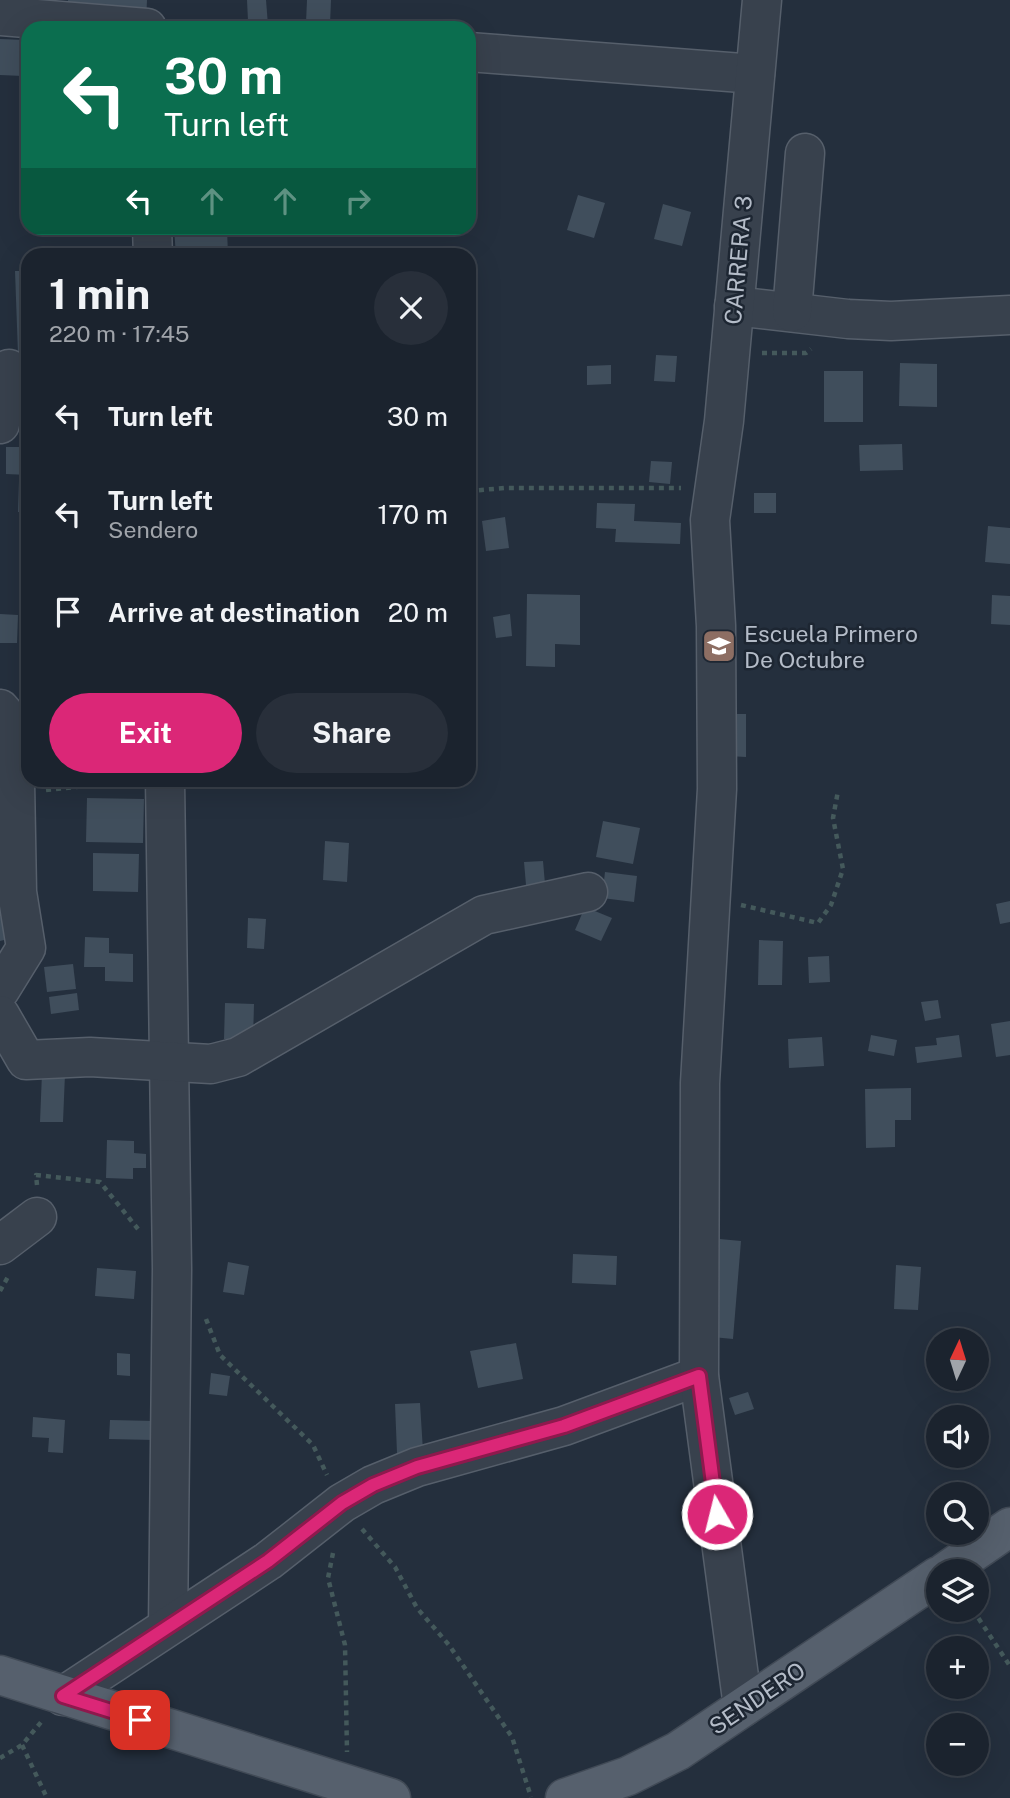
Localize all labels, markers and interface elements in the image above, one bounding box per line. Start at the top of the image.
text: 30 m [164,47,283,105]
icon: left [49,49,140,140]
text: Turn left [164,106,289,143]
icon: left [120,182,158,220]
icon: ahead [193,182,231,220]
icon: ahead [266,182,304,220]
icon: right [339,182,377,220]
street label: CARRERA 3 [719,194,757,326]
text: 1 min [49,269,150,318]
button: close [374,271,448,345]
text: 220 m · 17:45 [49,320,189,347]
icon: left [49,397,87,435]
text: Turn left [108,401,213,432]
text: 30 m [387,401,448,432]
text: Turn left [108,485,213,516]
icon: left [49,495,87,533]
text: 170 m [378,499,448,530]
text: Sendero [108,516,198,543]
icon: arrive [49,593,87,631]
text: Arrive at destination [108,597,360,628]
text: 20 m [388,597,448,628]
place label: Escuela Primero De Octubre [744,620,918,673]
school or university icon: Escuela Primero De Octubre [700,627,738,665]
button: Exit [49,693,242,773]
button: Share [256,693,448,773]
north arrow [926,1328,989,1391]
map controls [926,1328,989,1776]
button: sound [926,1405,989,1468]
position arrow [680,1477,754,1551]
button: search [926,1482,989,1545]
button: layers [926,1559,989,1622]
button: + [926,1636,989,1699]
street label: SENDERO [704,1656,810,1740]
pin [110,1690,170,1750]
icon: arrive [121,1701,159,1739]
button: − [926,1713,989,1776]

